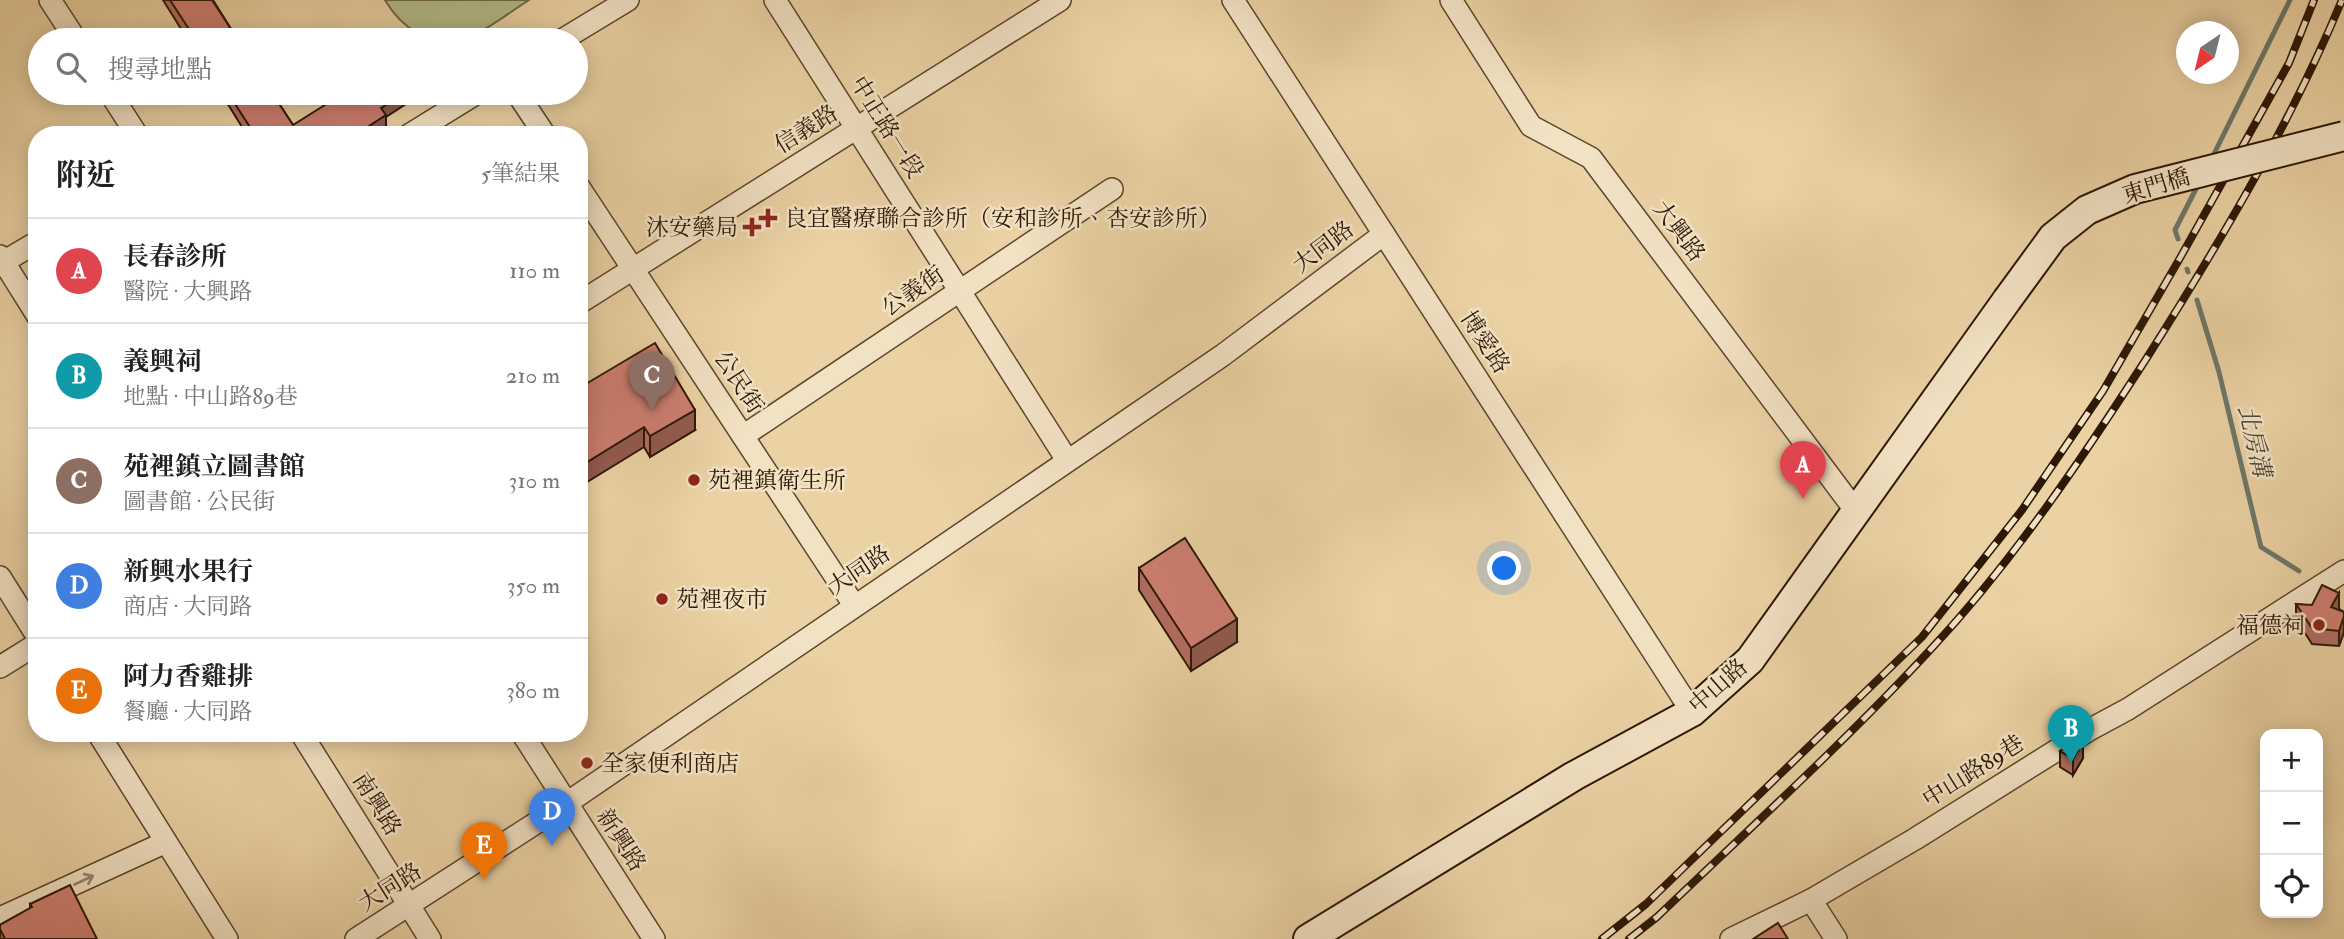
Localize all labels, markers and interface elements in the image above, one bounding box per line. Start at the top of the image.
north arrow [2176,21,2239,84]
search box [28,28,588,105]
icon: search [52,48,90,86]
text: 搜尋地點 [108,54,212,86]
street label: 中正路一段 [844,71,930,183]
street label: 信義路 [769,98,843,160]
text: 附近 [56,157,116,194]
text: 5筆結果 [481,159,560,188]
street label: 東門橋 [2119,162,2193,210]
street label: 大興路 [1647,195,1711,267]
place label: 良宜醫療聯合診所（安和診所、杏安診所） [784,204,1221,233]
marker: 良宜醫療聯合診所（安和診所、杏安診所） [758,208,778,228]
place label: 沐安藥局 [646,213,738,242]
street label: 大同路 [1287,215,1359,279]
marker: 沐安藥局 [744,219,760,235]
text: 長春診所 [123,241,227,273]
text: A [72,256,86,285]
text: 110 m [509,256,560,285]
street label: 公義街 [876,260,950,322]
text: 醫院 · 大興路 [123,277,252,306]
street label: 博愛路 [1454,305,1516,379]
street label: 公民街 [708,345,770,419]
text: 義興祠 [123,346,201,378]
pin: C [629,352,675,410]
text: B [71,361,87,390]
text: 210 m [506,361,560,390]
text: 地點 · 中山路89巷 [123,382,298,411]
water label: 北房溝 [2231,402,2278,483]
pin: A [1780,441,1826,499]
text: 苑裡鎮立圖書館 [123,451,305,483]
text: C [71,466,87,495]
text: 310 m [509,466,560,495]
place label: 苑裡鎮衛生所 [708,466,846,495]
marker: 苑裡鎮衛生所 [686,472,702,488]
text: 圖書館 · 公民街 [123,487,275,516]
street label: 大同路 [822,539,896,601]
your location [1487,551,1521,585]
text: 新興水果行 [123,556,253,588]
text: D [70,571,88,600]
text: 350 m [507,571,560,600]
place label: 苑裡夜市 [676,585,768,614]
marker: 苑裡夜市 [654,591,670,607]
text: 商店 · 大同路 [123,592,252,621]
place label: 福德祠 [2236,611,2305,640]
marker: 福德祠 [2311,617,2327,633]
street label: 中山路 [1682,652,1754,720]
text: 阿力香雞排 [123,661,253,693]
text: E [71,676,87,705]
text: 380 m [506,676,560,705]
text: 餐廳 · 大同路 [123,697,252,726]
pin: B [2048,705,2094,763]
street label: 中山路89巷 [1917,728,2029,814]
map controls [2260,729,2323,918]
button: + [2260,729,2323,792]
place label: 全家便利商店 [601,749,739,778]
marker: 全家便利商店 [579,755,595,771]
street label: 南興路 [346,767,408,841]
pin: D [529,788,575,846]
button: − [2260,792,2323,855]
street label: 新興路 [590,803,652,877]
pin: E [461,822,507,880]
button: locate [2260,855,2323,918]
street label: 大同路 [353,856,427,918]
one-way arrow [73,873,95,886]

